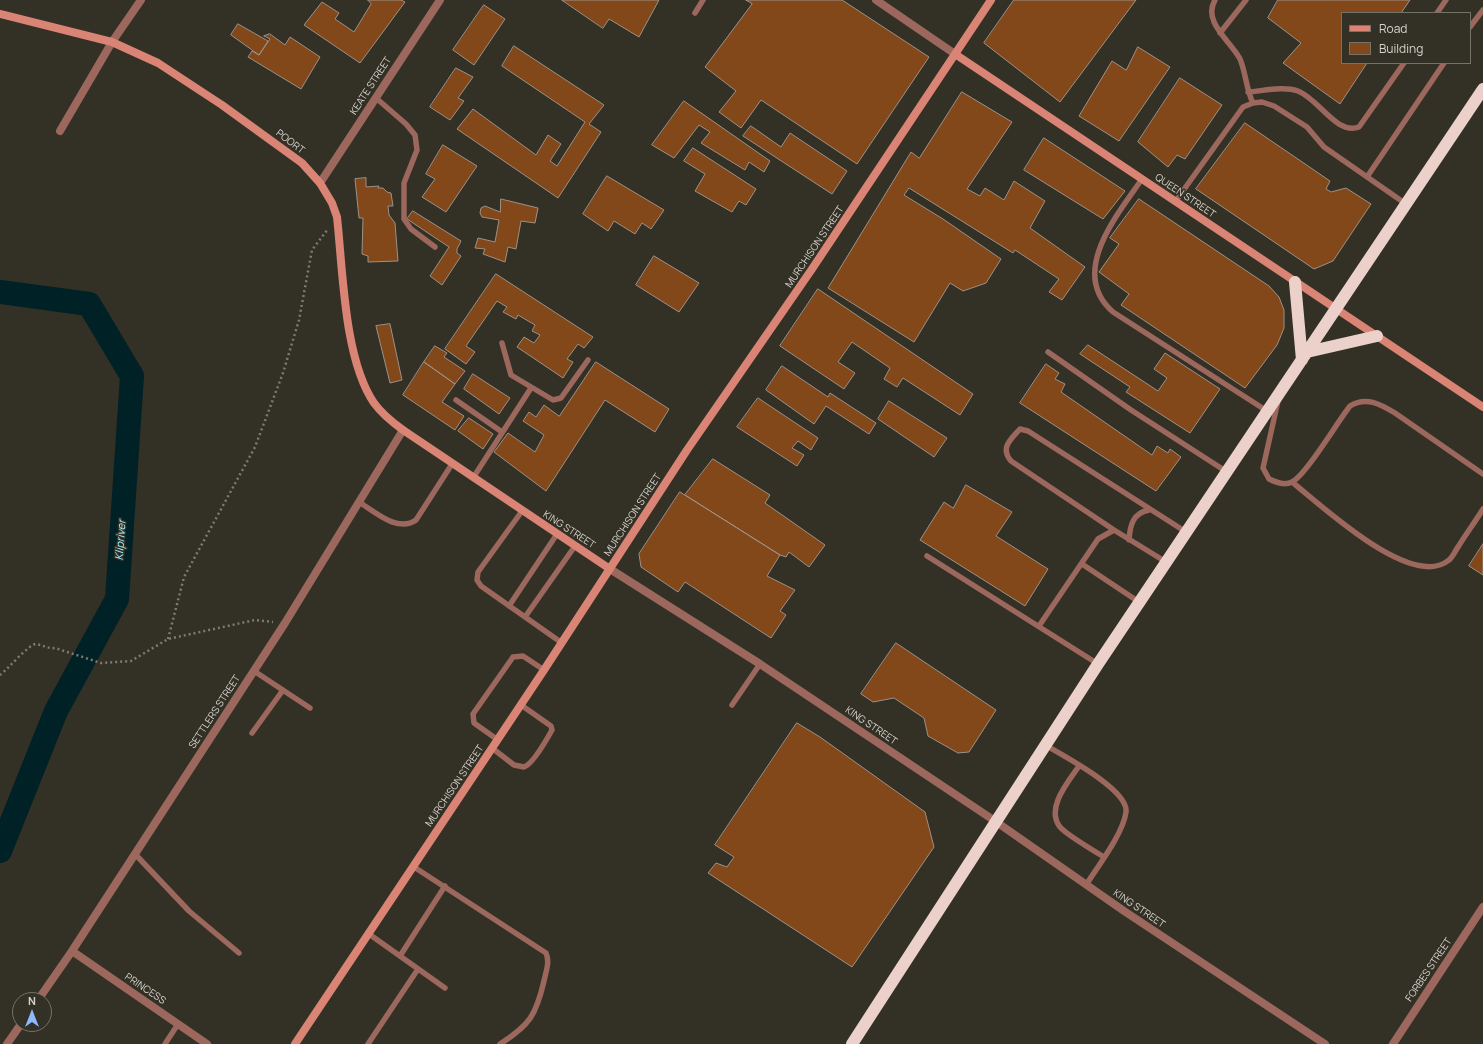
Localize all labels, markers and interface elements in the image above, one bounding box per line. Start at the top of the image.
legend [1341,12,1471,64]
text: Road [1379,20,1407,37]
text: Building [1379,40,1423,57]
street label: KEATE STREET [348,55,394,117]
street label: POORT [273,127,307,157]
street label: QUEEN STREET [1153,171,1217,221]
street label: MURCHISON STREET [783,204,847,290]
street label: MURCHISON STREET [602,471,664,559]
street label: KING STREET [541,509,597,551]
water label: Klipriver [113,519,129,561]
street label: SETTLERS STREET [187,673,243,751]
street label: KING STREET [843,704,899,748]
street label: MURCHISON STREET [423,743,487,829]
street label: KING STREET [1111,887,1167,931]
street label: FORBES STREET [1403,936,1455,1004]
street label: PRINCESS [122,971,168,1007]
north arrow [12,992,52,1032]
text: N [28,993,36,1008]

